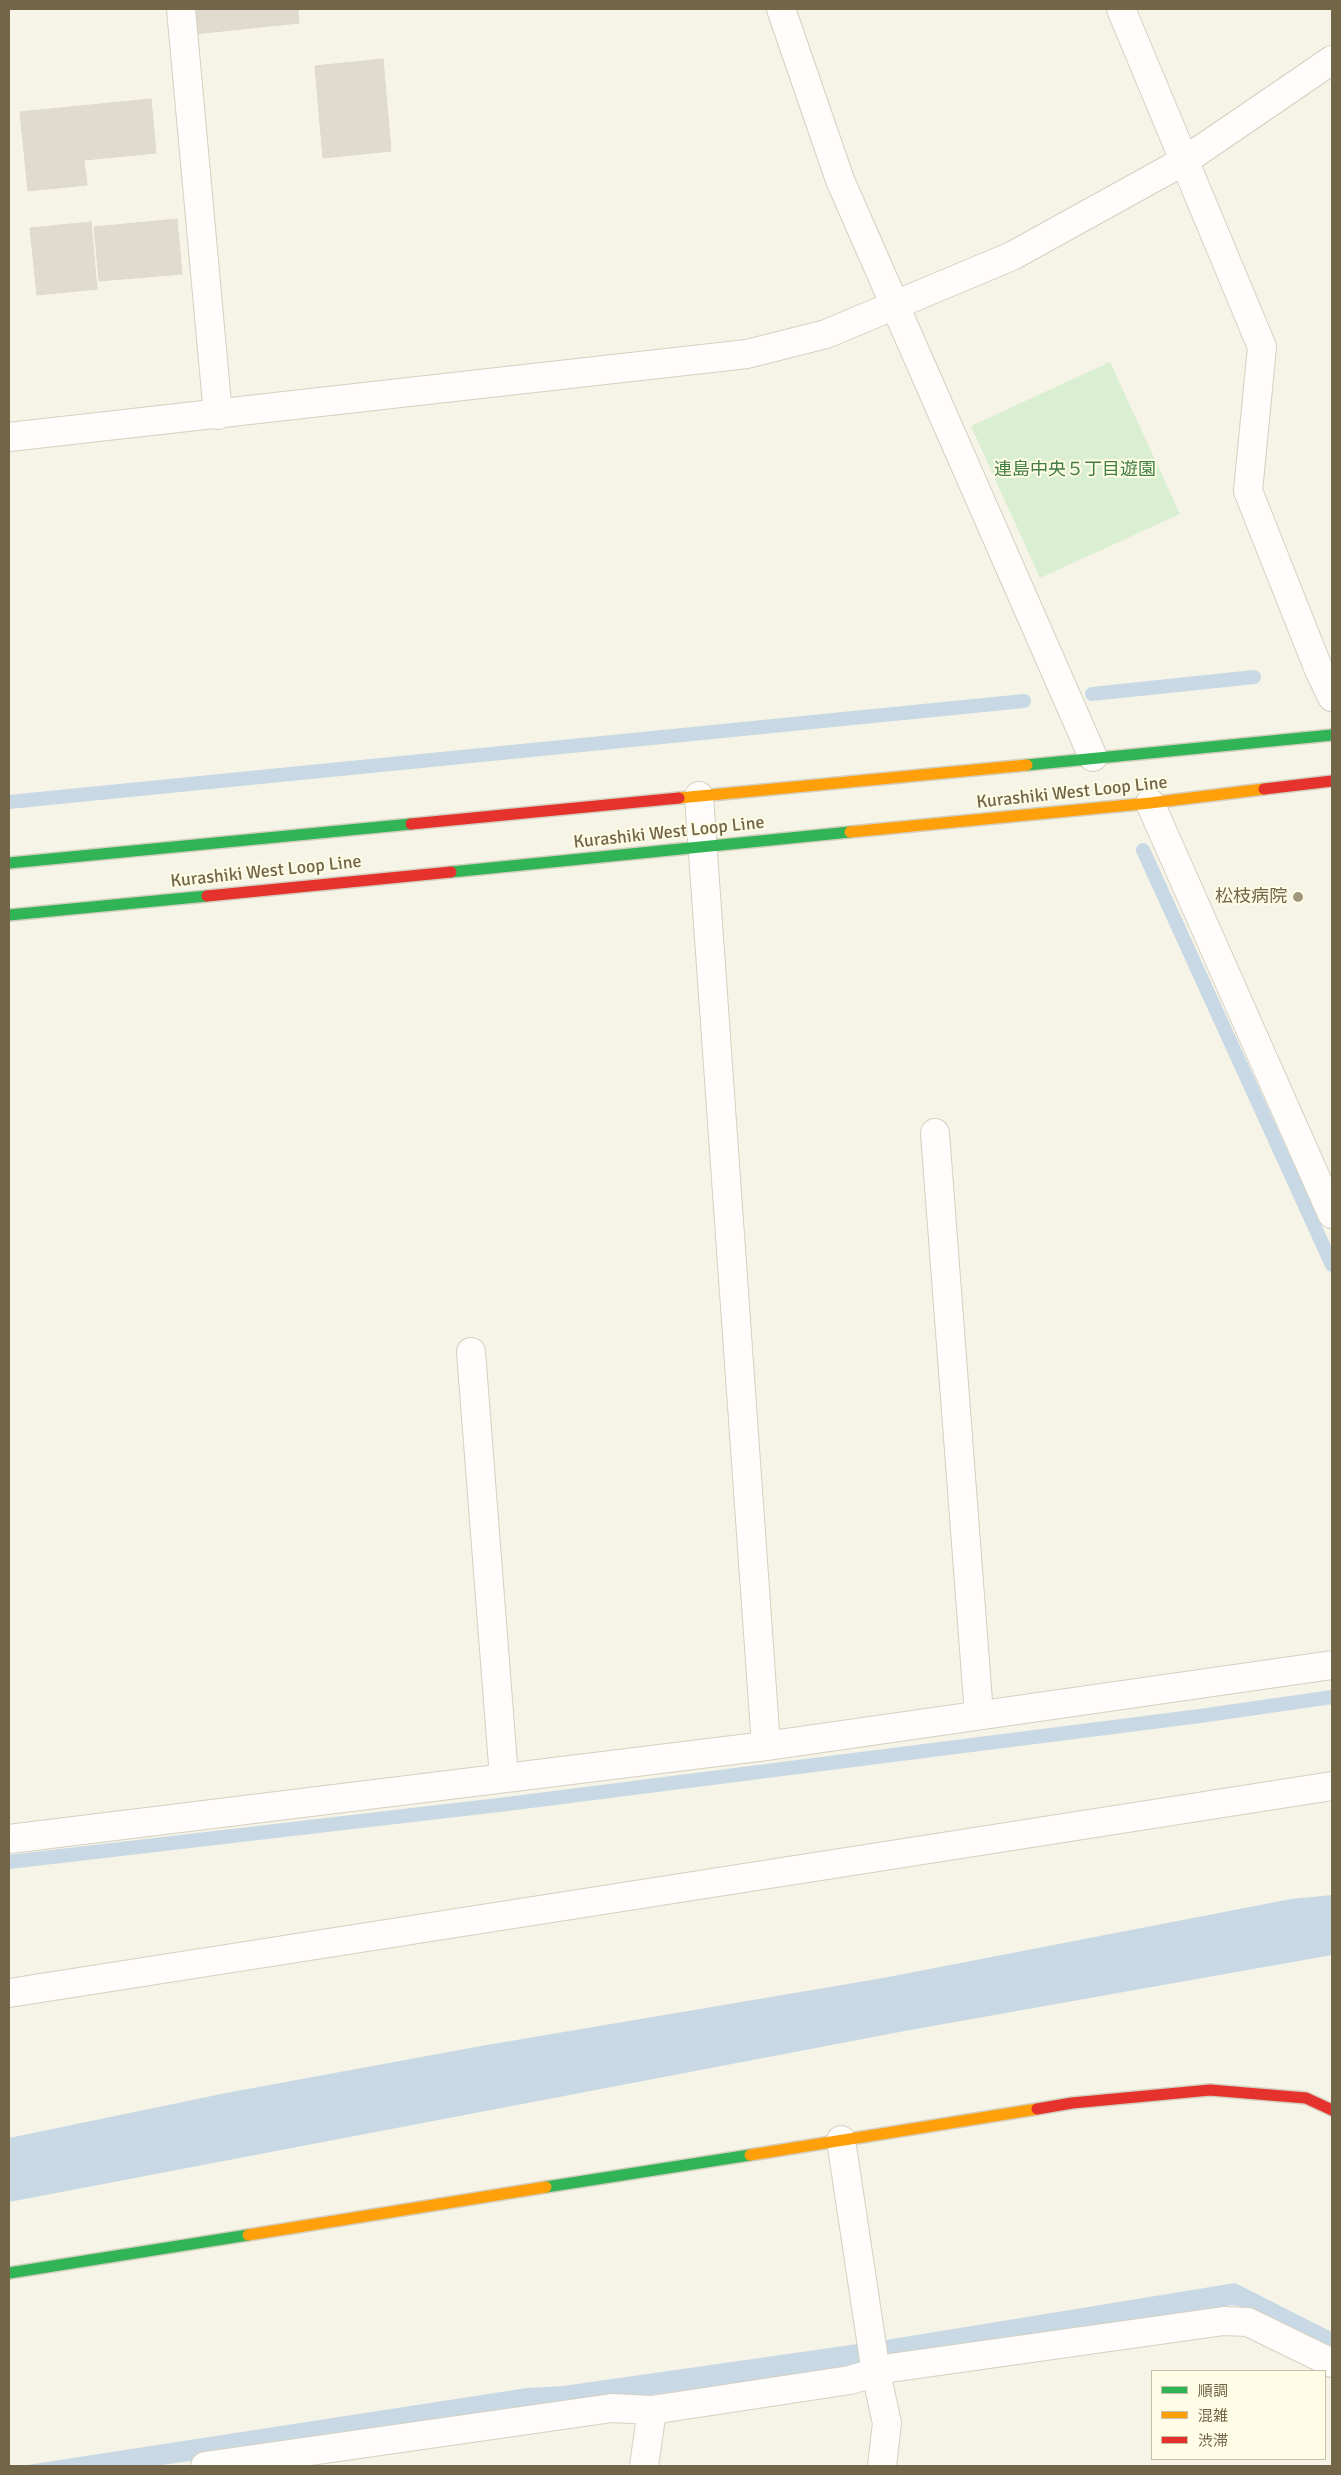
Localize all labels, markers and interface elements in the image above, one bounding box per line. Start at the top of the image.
park label: 連島中央５丁目遊園 [994,459,1156,481]
street label: Kurashiki West Loop Line [975,772,1169,814]
street label: Kurashiki West Loop Line [572,812,766,854]
street label: Kurashiki West Loop Line [169,851,363,893]
place label: 松枝病院 [1215,886,1287,908]
marker: 松枝病院 [1291,890,1305,904]
legend [1151,2370,1326,2460]
text: 順調 [1198,2382,1228,2400]
text: 混雑 [1198,2407,1228,2425]
text: 渋滞 [1198,2432,1228,2450]

